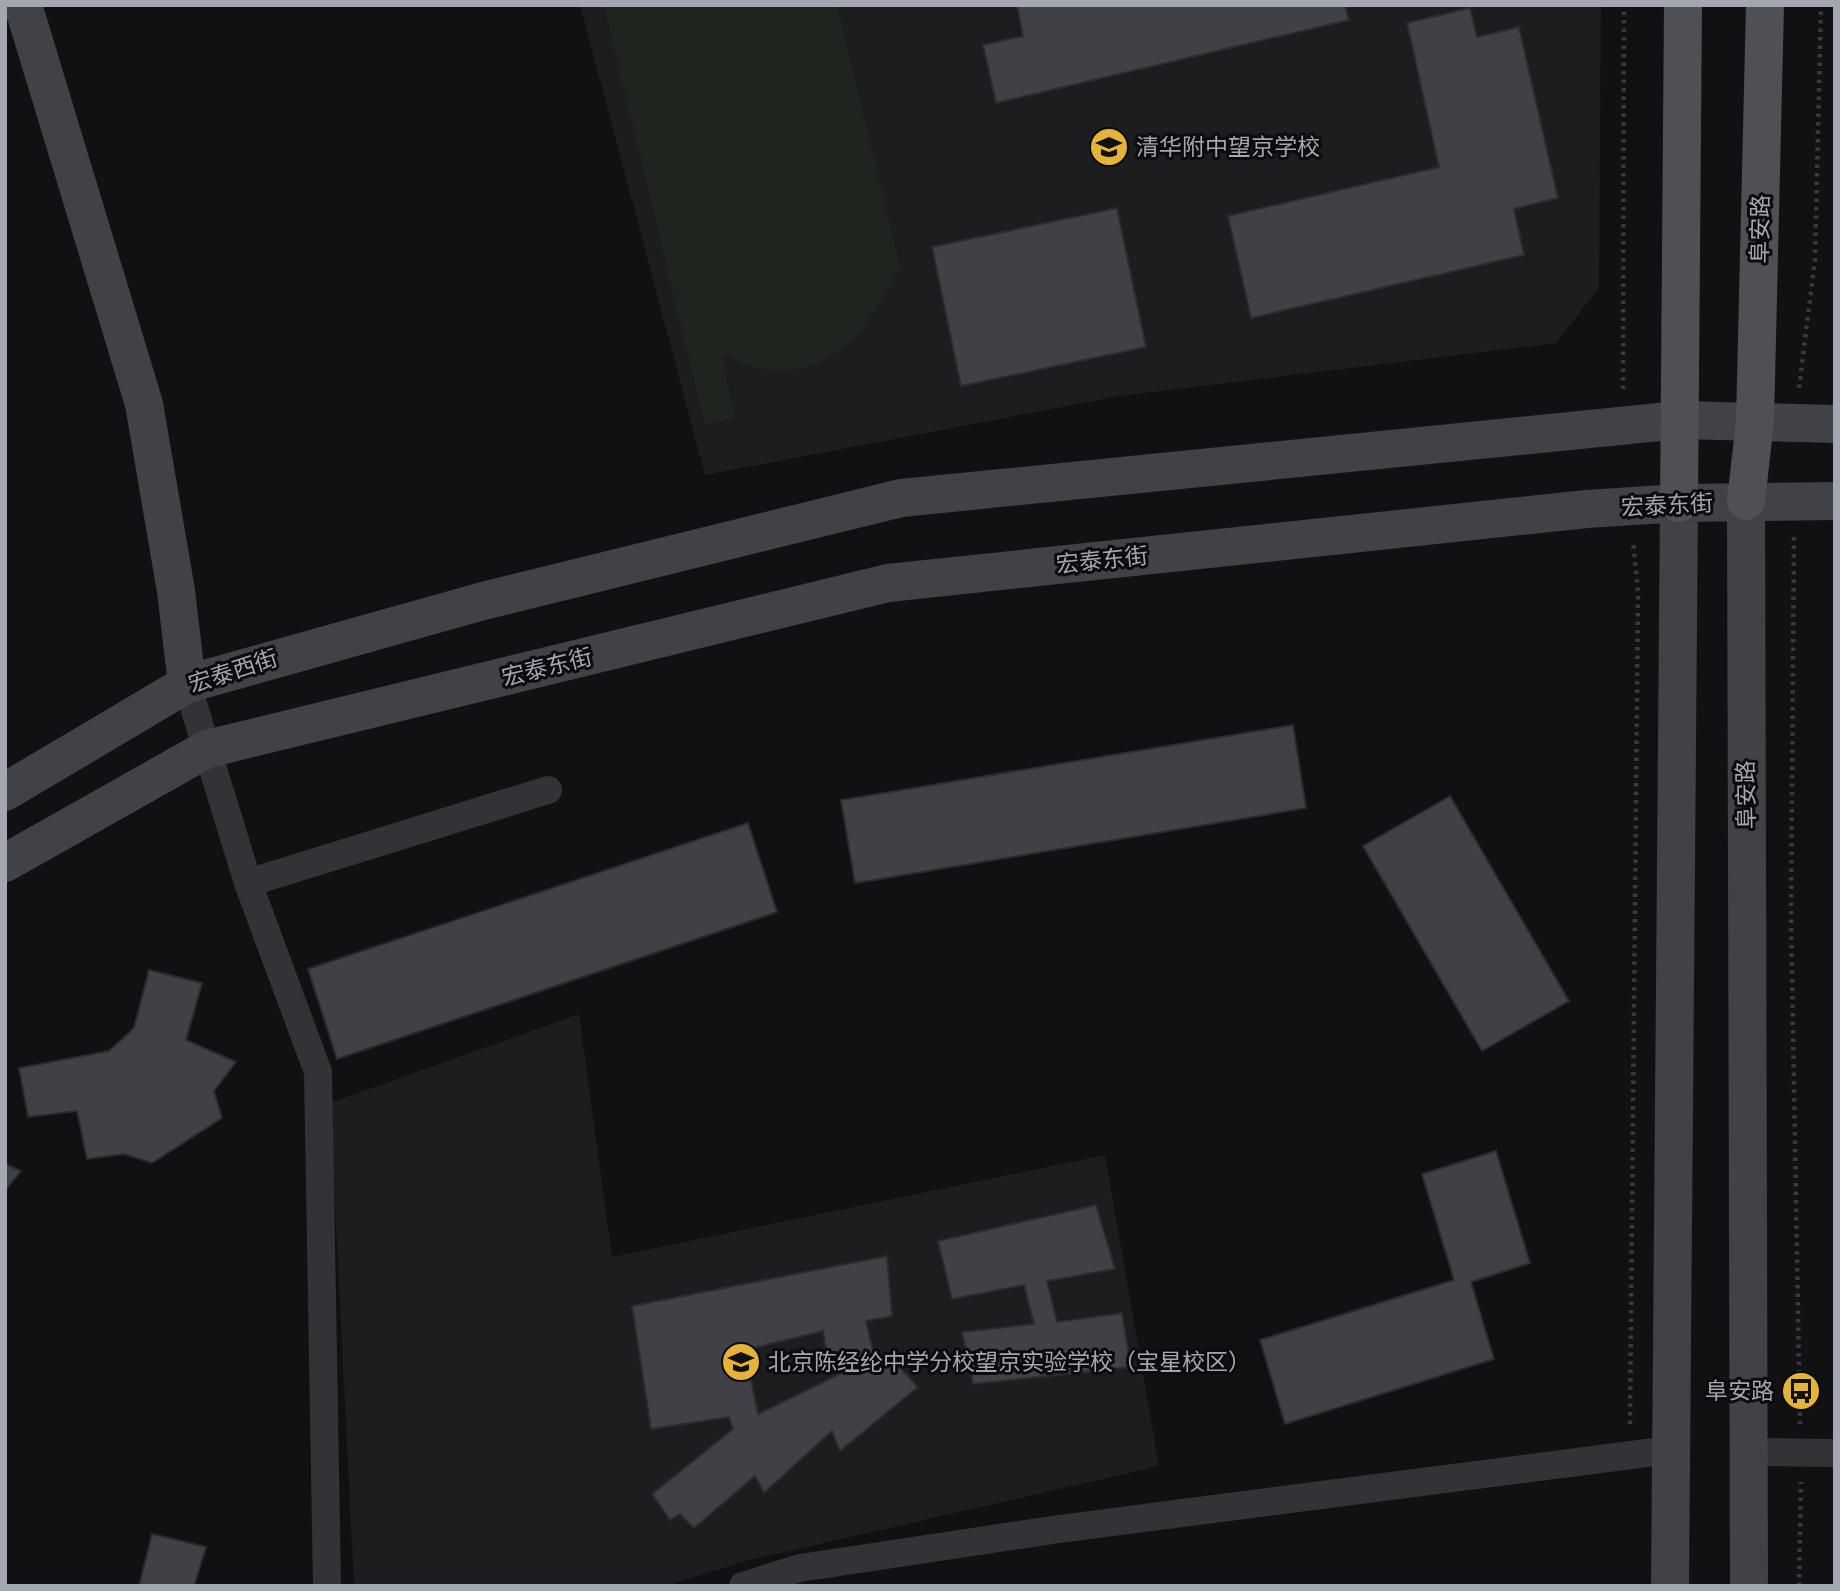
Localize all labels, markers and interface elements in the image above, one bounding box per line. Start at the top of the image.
school or university icon: 清华附中望京学校 [1088,126,1130,168]
place label: 清华附中望京学校 [1136,133,1320,161]
street label: 阜安路 [1745,194,1775,264]
street label: 宏泰东街 [1620,489,1714,521]
street label: 宏泰东街 [1055,541,1149,579]
street label: 宏泰东街 [499,642,595,692]
street label: 宏泰西街 [185,643,281,699]
street label: 阜安路 [1731,760,1761,830]
school or university icon: 北京陈经纶中学分校望京实验学校（宝星校区） [720,1341,762,1383]
place label: 北京陈经纶中学分校望京实验学校（宝星校区） [768,1348,1251,1376]
bus stop icon: 阜安路 [1780,1370,1822,1412]
place label: 阜安路 [1705,1377,1774,1405]

